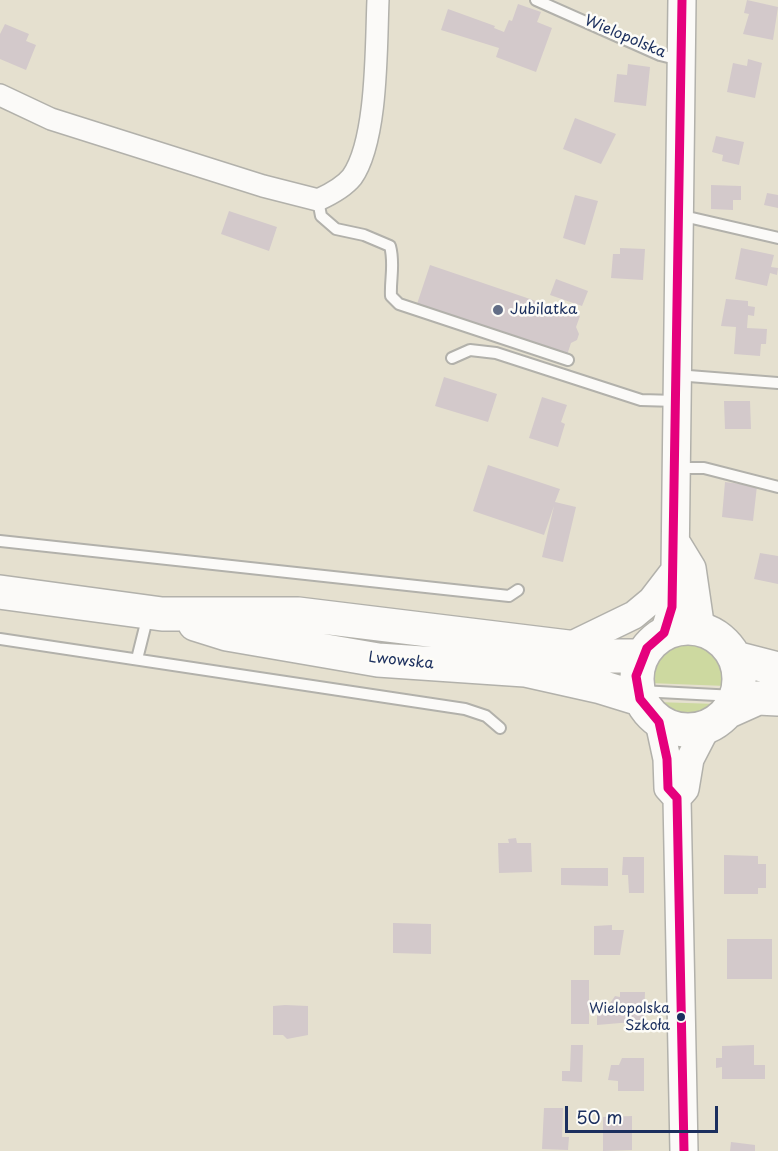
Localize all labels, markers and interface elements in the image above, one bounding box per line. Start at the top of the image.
street label: Wielopolska [582,12,668,62]
place label: Jubilatka [510,301,577,319]
marker: Jubilatka [491,303,505,317]
street label: Lwowska [367,649,435,673]
place label: Wielopolska Szkoła [589,1001,670,1034]
marker: Wielopolska Szkoła [675,1011,687,1023]
scale bar [568,1094,721,1132]
text: 50 m [576,1103,623,1130]

